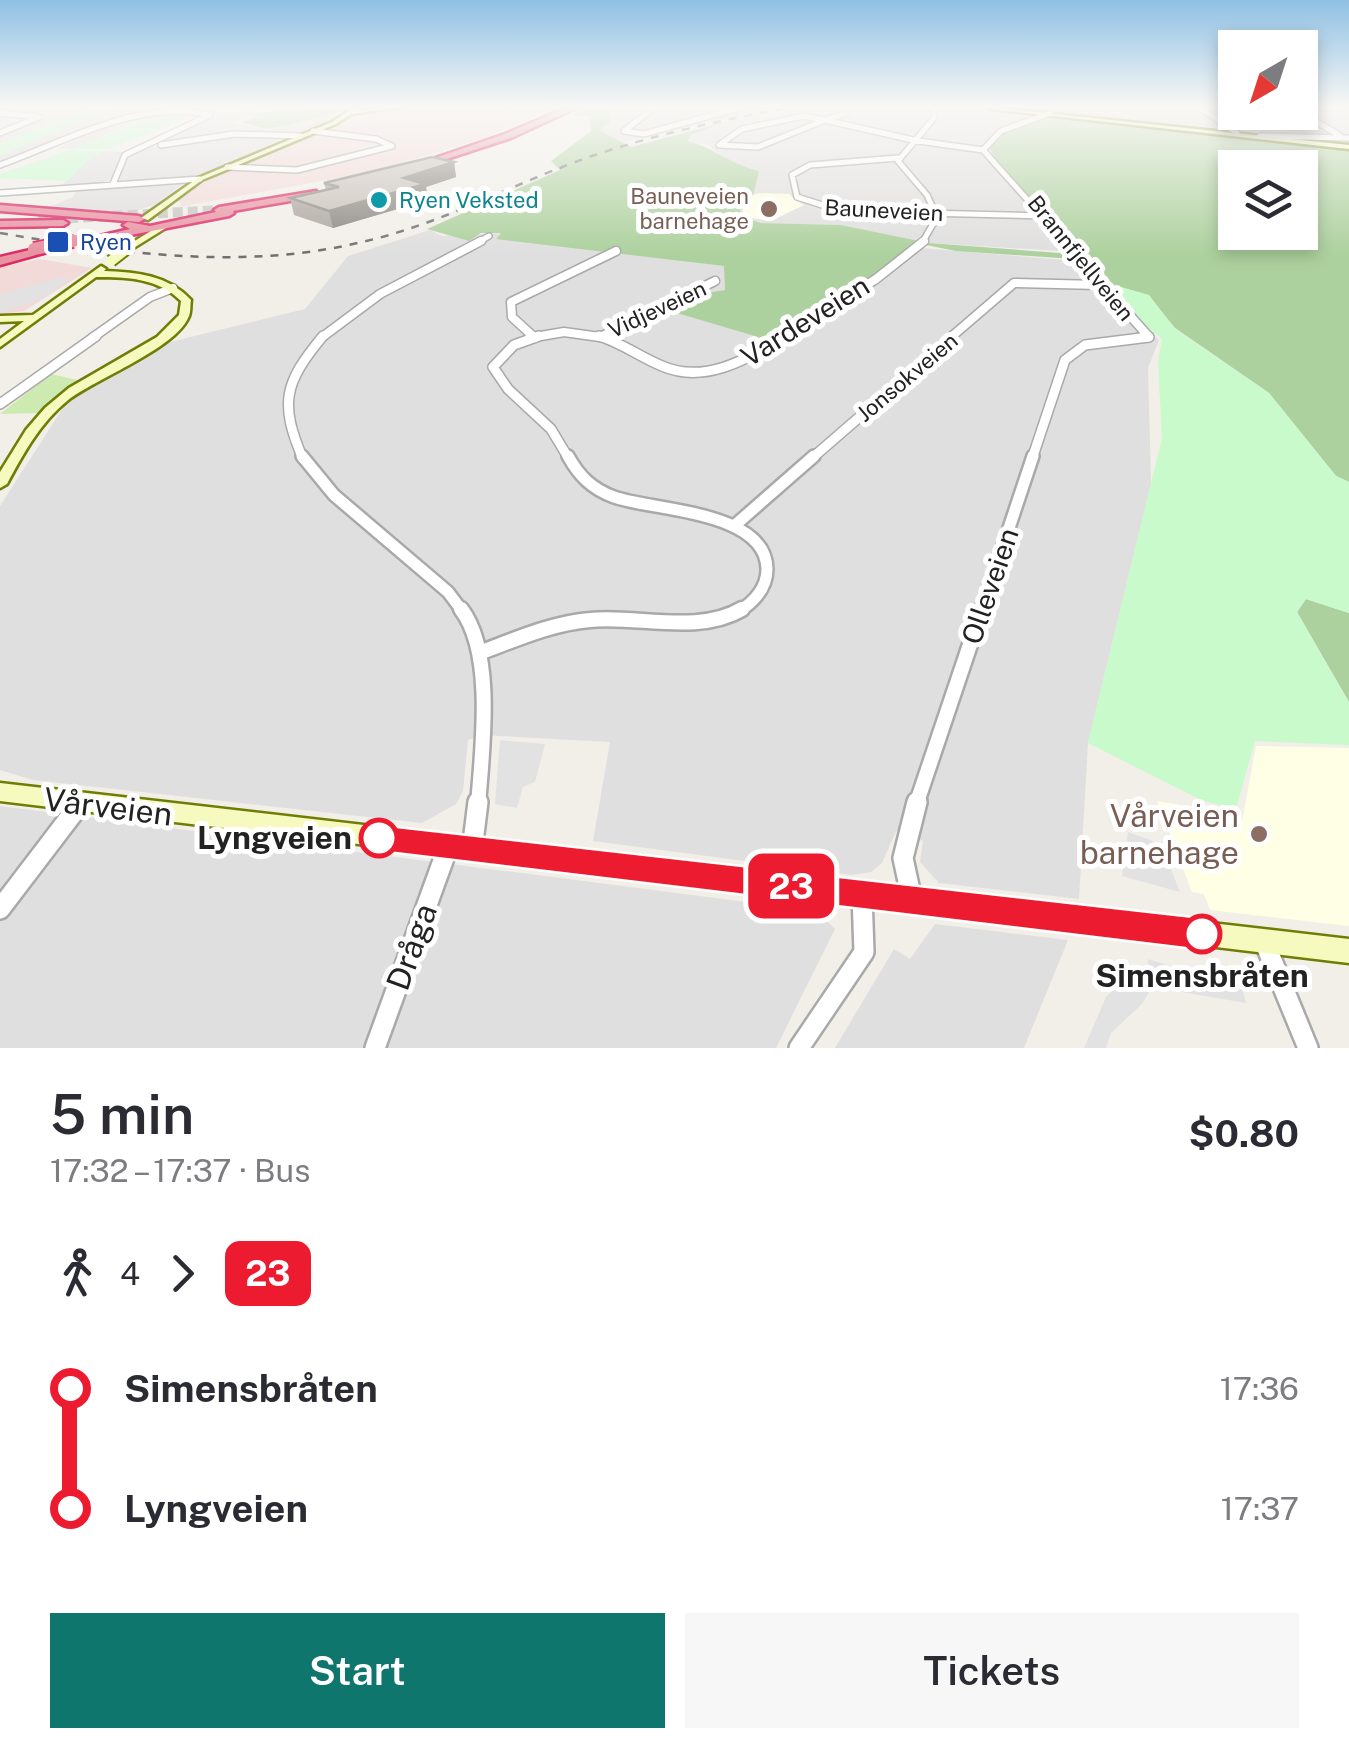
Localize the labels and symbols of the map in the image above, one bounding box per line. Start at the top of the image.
north arrow [1218,30,1318,130]
place label: Bauneveien barnehage [630,183,749,234]
place label: Ryen Veksted [399,187,539,213]
marker: Ryen Veksted [368,189,390,211]
street label: Brannfjellveien [1023,190,1139,326]
street label: Bauneveien [824,194,944,226]
marker: Bauneveien barnehage [758,198,780,220]
marker: Ryen [45,229,71,255]
place label: Ryen [80,229,132,255]
street label: Vardeveien [735,268,875,373]
street label: Vidjeveien [604,275,710,343]
street label: Jonsokveien [851,327,963,427]
street label: Olleveien [954,524,1025,648]
street label: Vårveien [42,780,174,833]
place label: Vårveien barnehage [1080,797,1239,871]
place label: Lyngveien [197,819,352,856]
marker: Lyngveien [360,819,398,857]
marker: Vårveien barnehage [1248,823,1270,845]
line badge: 23 [746,854,836,918]
street label: Dråga [379,899,444,995]
marker: Simensbråten [1183,915,1221,953]
place label: Simensbråten [1095,957,1309,994]

